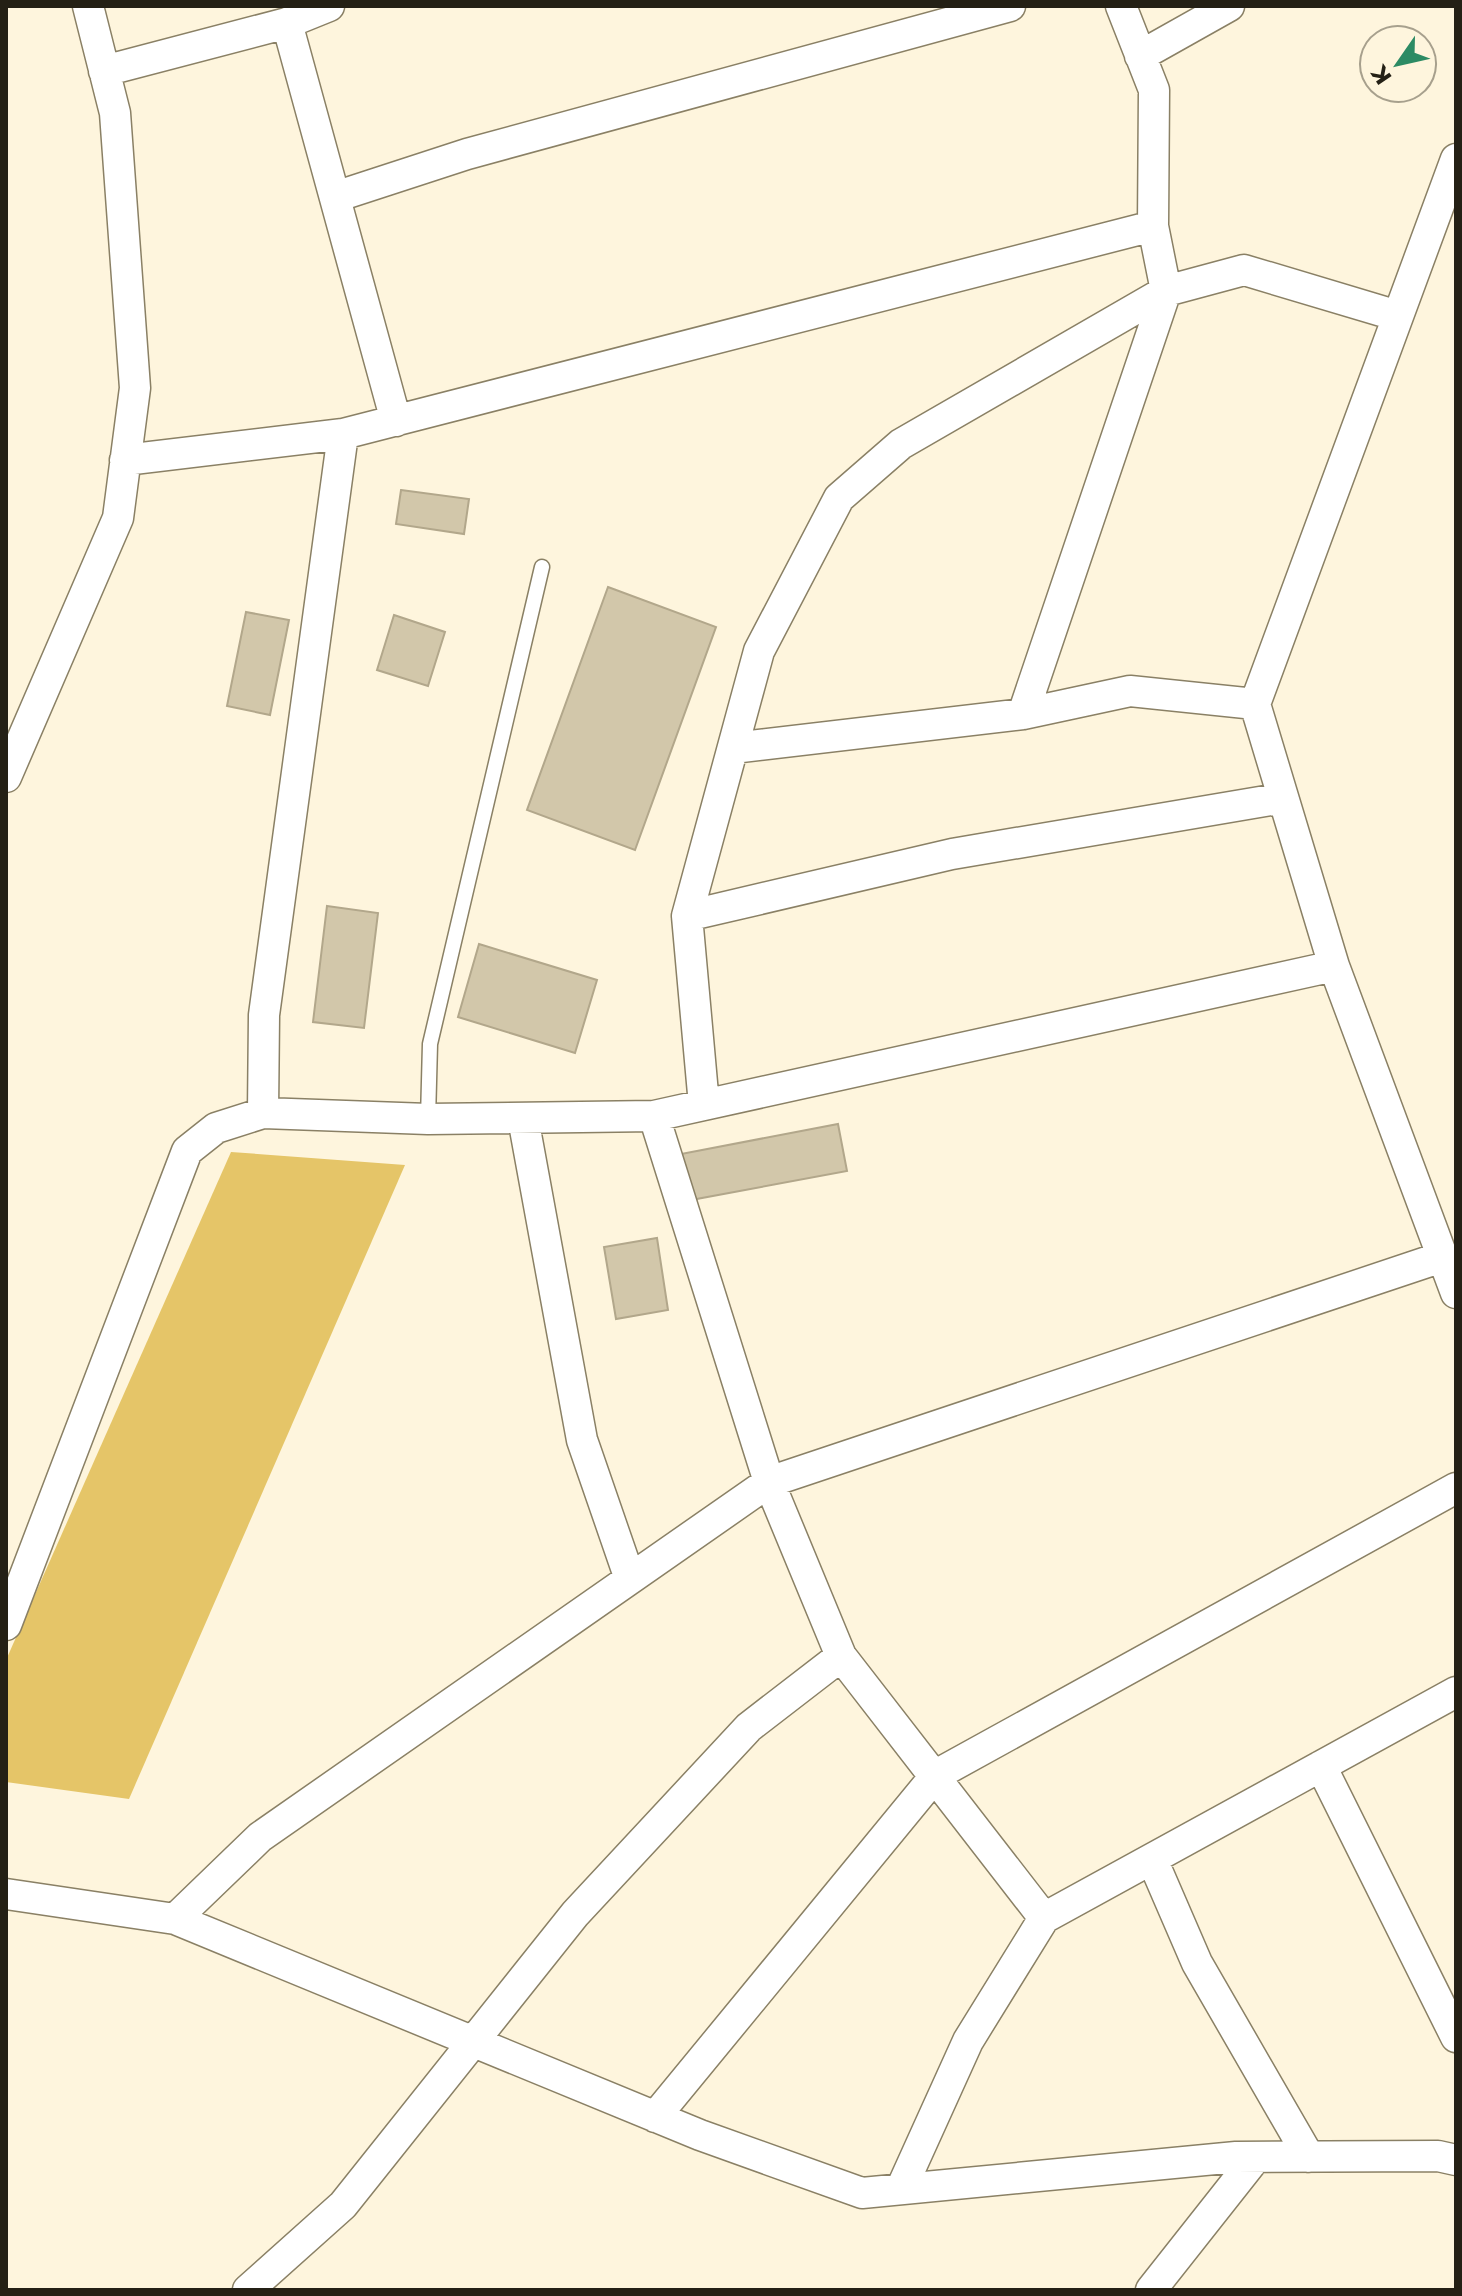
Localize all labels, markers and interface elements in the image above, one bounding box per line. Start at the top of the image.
north arrow [1358,24,1438,104]
text: K [1366,60,1397,89]

